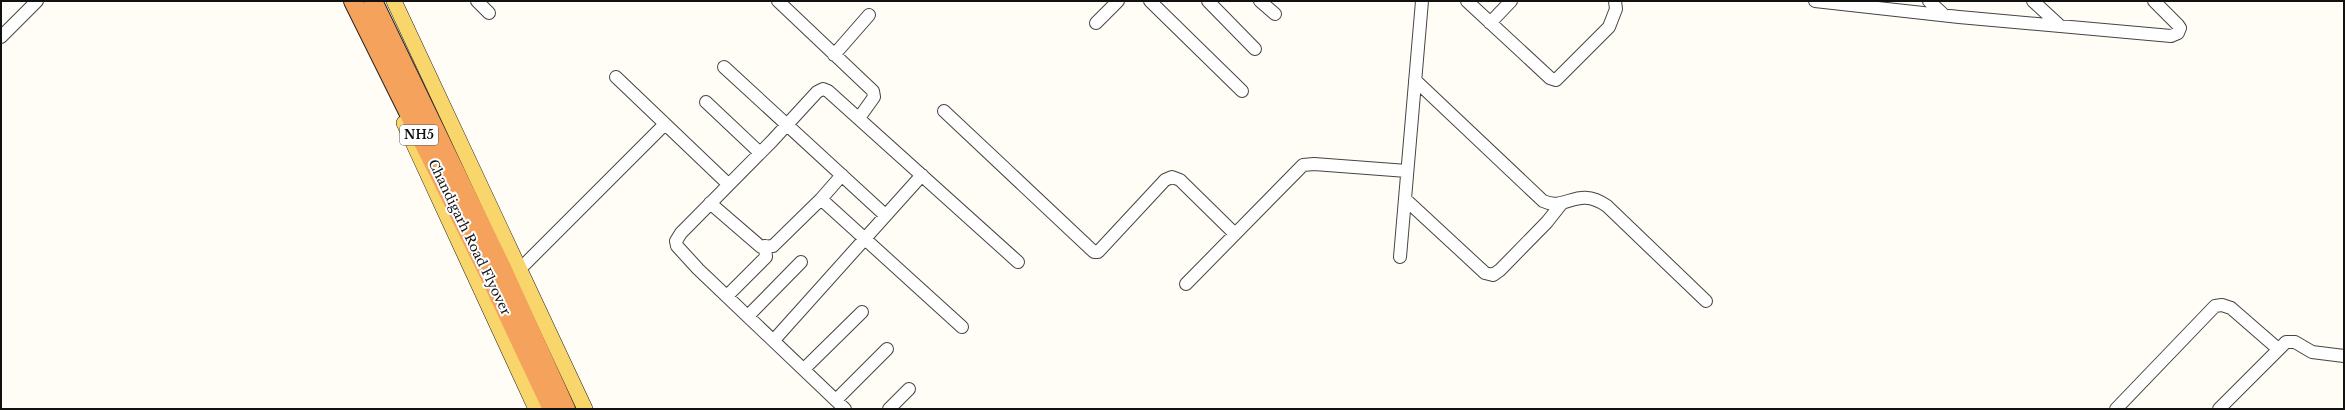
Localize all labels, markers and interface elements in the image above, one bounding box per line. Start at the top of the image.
road number: NH5 [400,125,438,145]
street label: Chandigarh Road Flyover [424,156,515,319]

